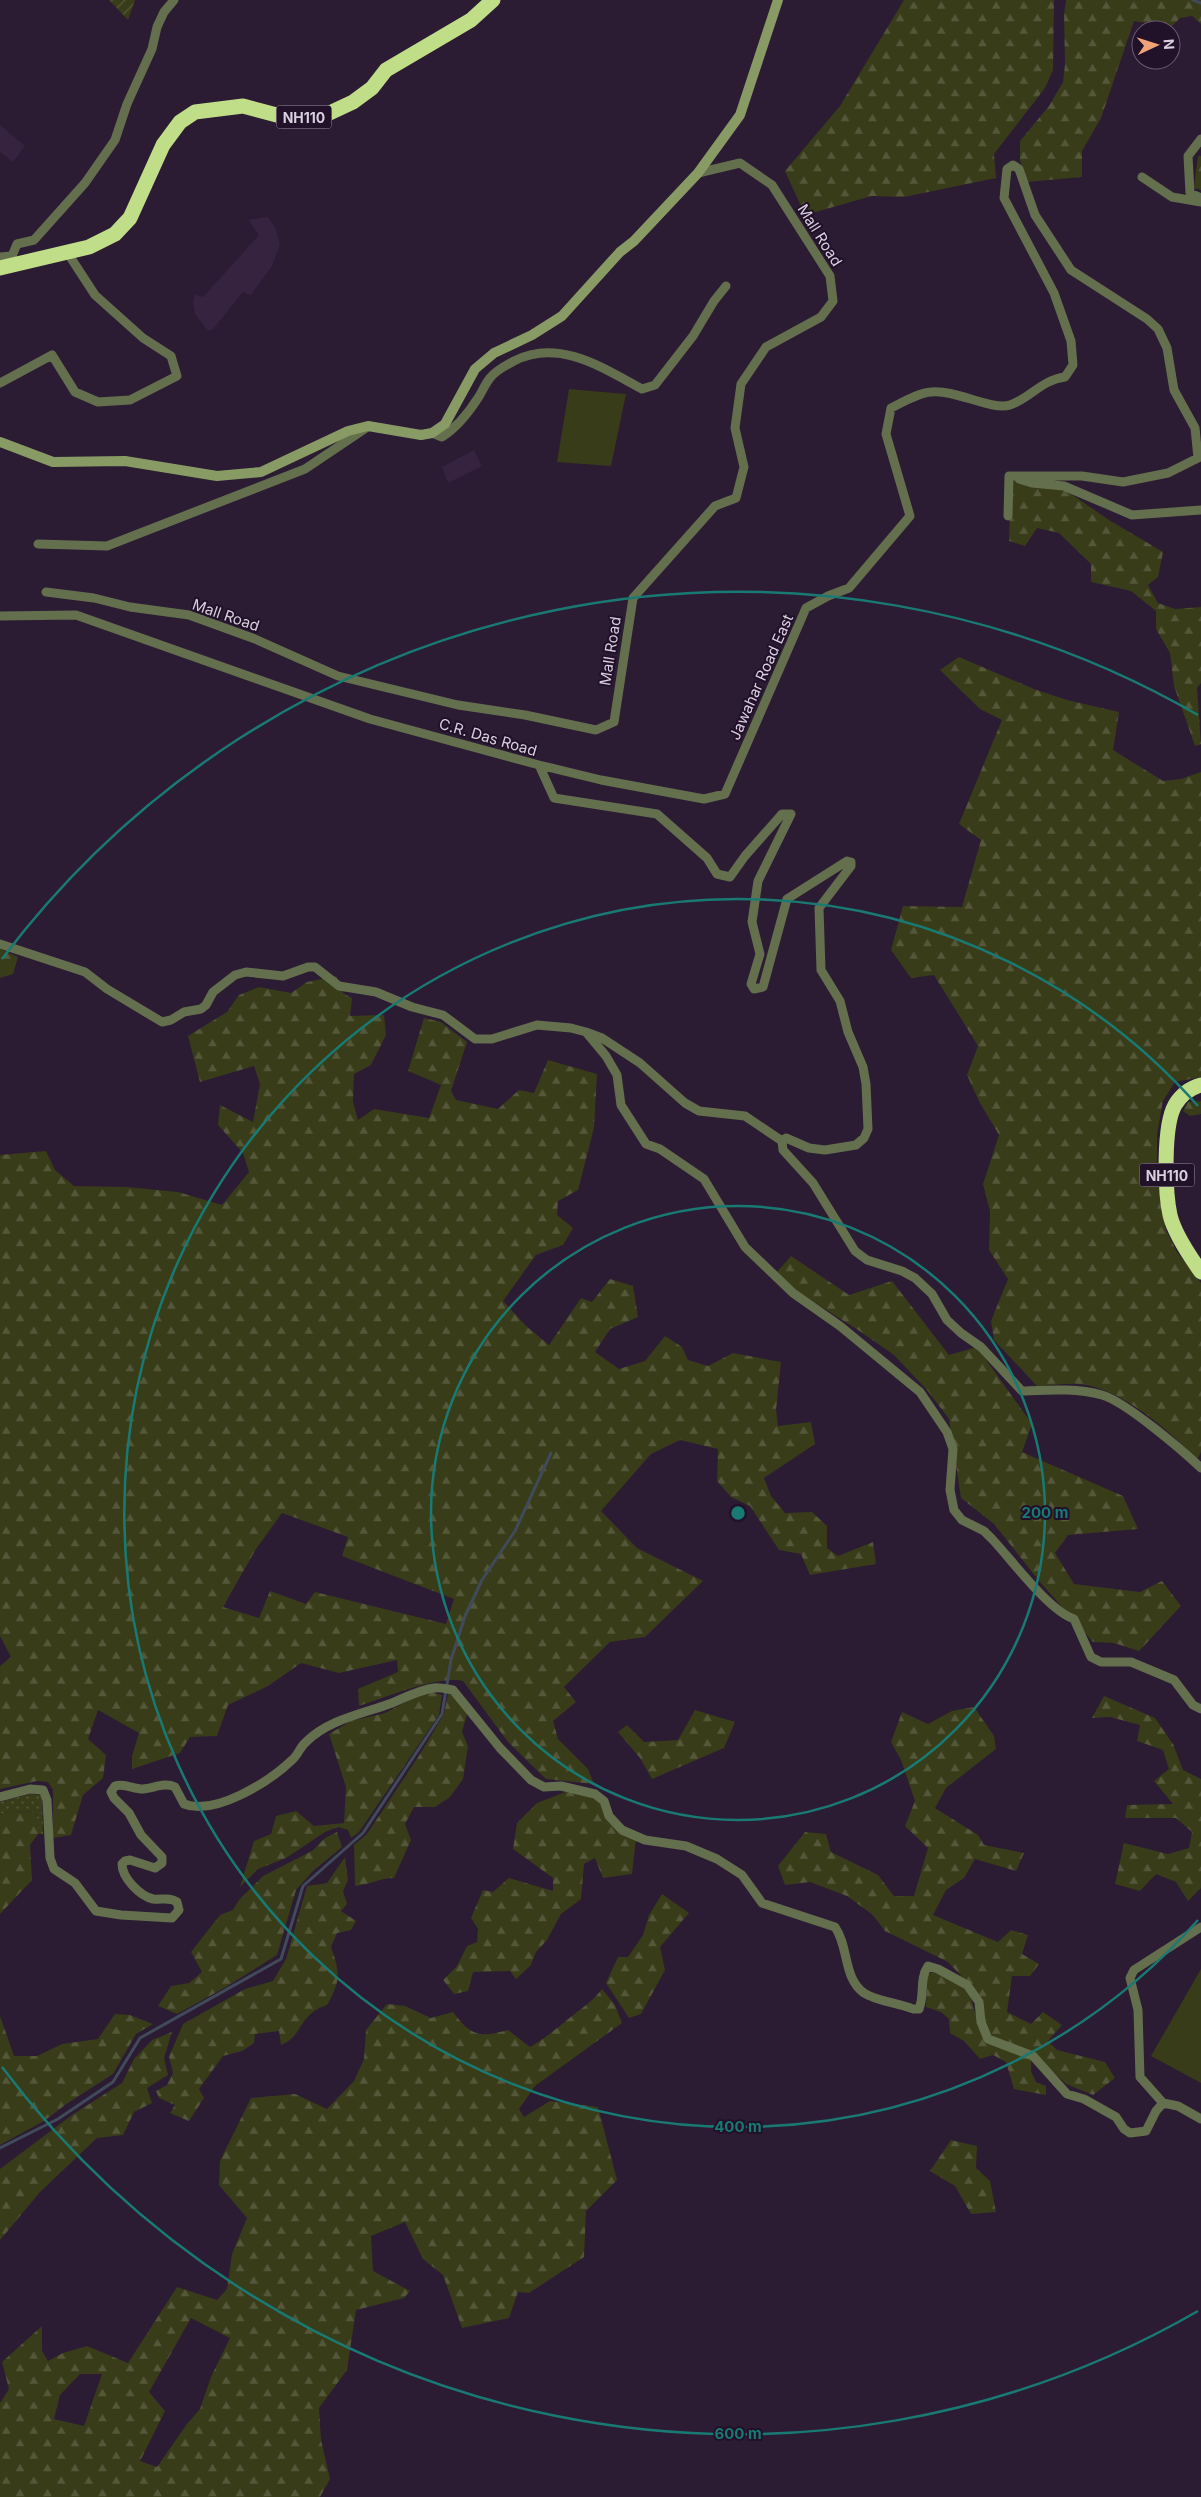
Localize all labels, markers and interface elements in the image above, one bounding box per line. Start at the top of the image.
north arrow [1131,20,1181,70]
text: N [1161,38,1178,50]
road number: NH110 [276,105,332,128]
street label: Mall Road [793,200,847,270]
street label: Mall Road [190,595,262,635]
street label: Jawahar Road East [725,611,797,743]
street label: Mall Road [595,615,625,687]
street label: C.R. Das Road [437,714,539,760]
road number: NH110 [1140,1164,1194,1186]
text: 200 m [1022,1503,1068,1522]
centre of rings [729,1504,747,1522]
text: 400 m [714,2117,762,2136]
text: 600 m [714,2424,762,2443]

